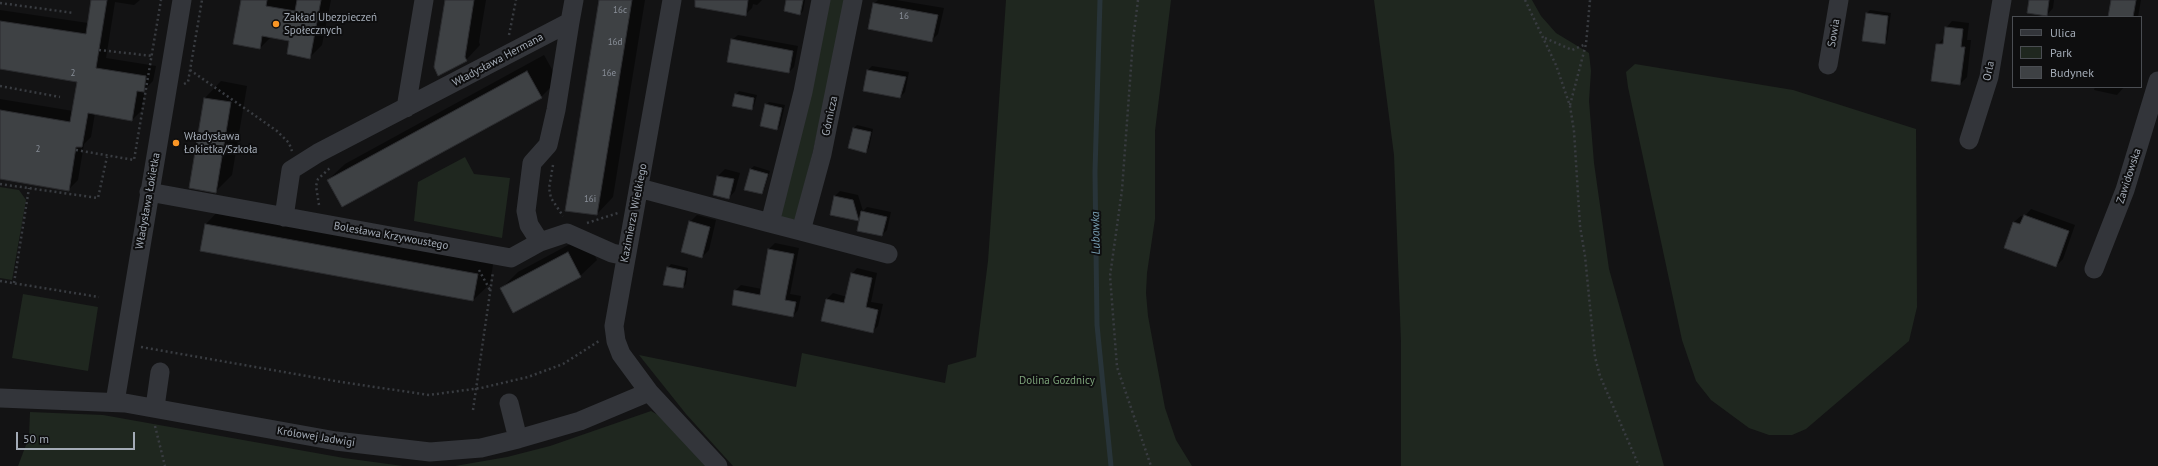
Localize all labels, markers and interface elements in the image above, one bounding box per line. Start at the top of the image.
house number: 16c [613,5,627,15]
place label: Zakład Ubezpieczeń Społecznych [284,11,377,37]
house number: 16 [899,11,909,21]
legend [2012,16,2142,88]
street label: Sowia [1825,18,1843,48]
marker: Zakład Ubezpieczeń Społecznych [271,19,281,29]
text: Ulica [2050,25,2076,40]
street label: Władysława Hermana [450,30,546,90]
house number: 16d [608,37,622,47]
text: Park [2050,45,2072,60]
street label: Orla [1980,60,1998,82]
text: Budynek [2050,65,2094,80]
house number: 2 [71,68,75,78]
house number: 16e [602,68,616,78]
street label: Górnicza [819,95,841,137]
place label: Władysława Łokietka/Szkoła [184,130,258,156]
marker: Władysława Łokietka/Szkoła [171,138,181,148]
house number: 2 [36,144,40,154]
street label: Zawidowska [2114,147,2144,205]
street label: Władysława Łokietka [133,152,163,250]
street label: Kazimierza Wielkiego [618,162,650,264]
house number: 16i [584,194,596,204]
water label: Lubawka [1088,211,1104,255]
street label: Bolesława Krzywoustego [333,219,449,253]
park label: Dolina Gozdnicy [1019,374,1095,388]
scale bar [18,424,137,450]
street label: Królowej Jadwigi [276,424,356,450]
text: 50 m [23,431,49,446]

